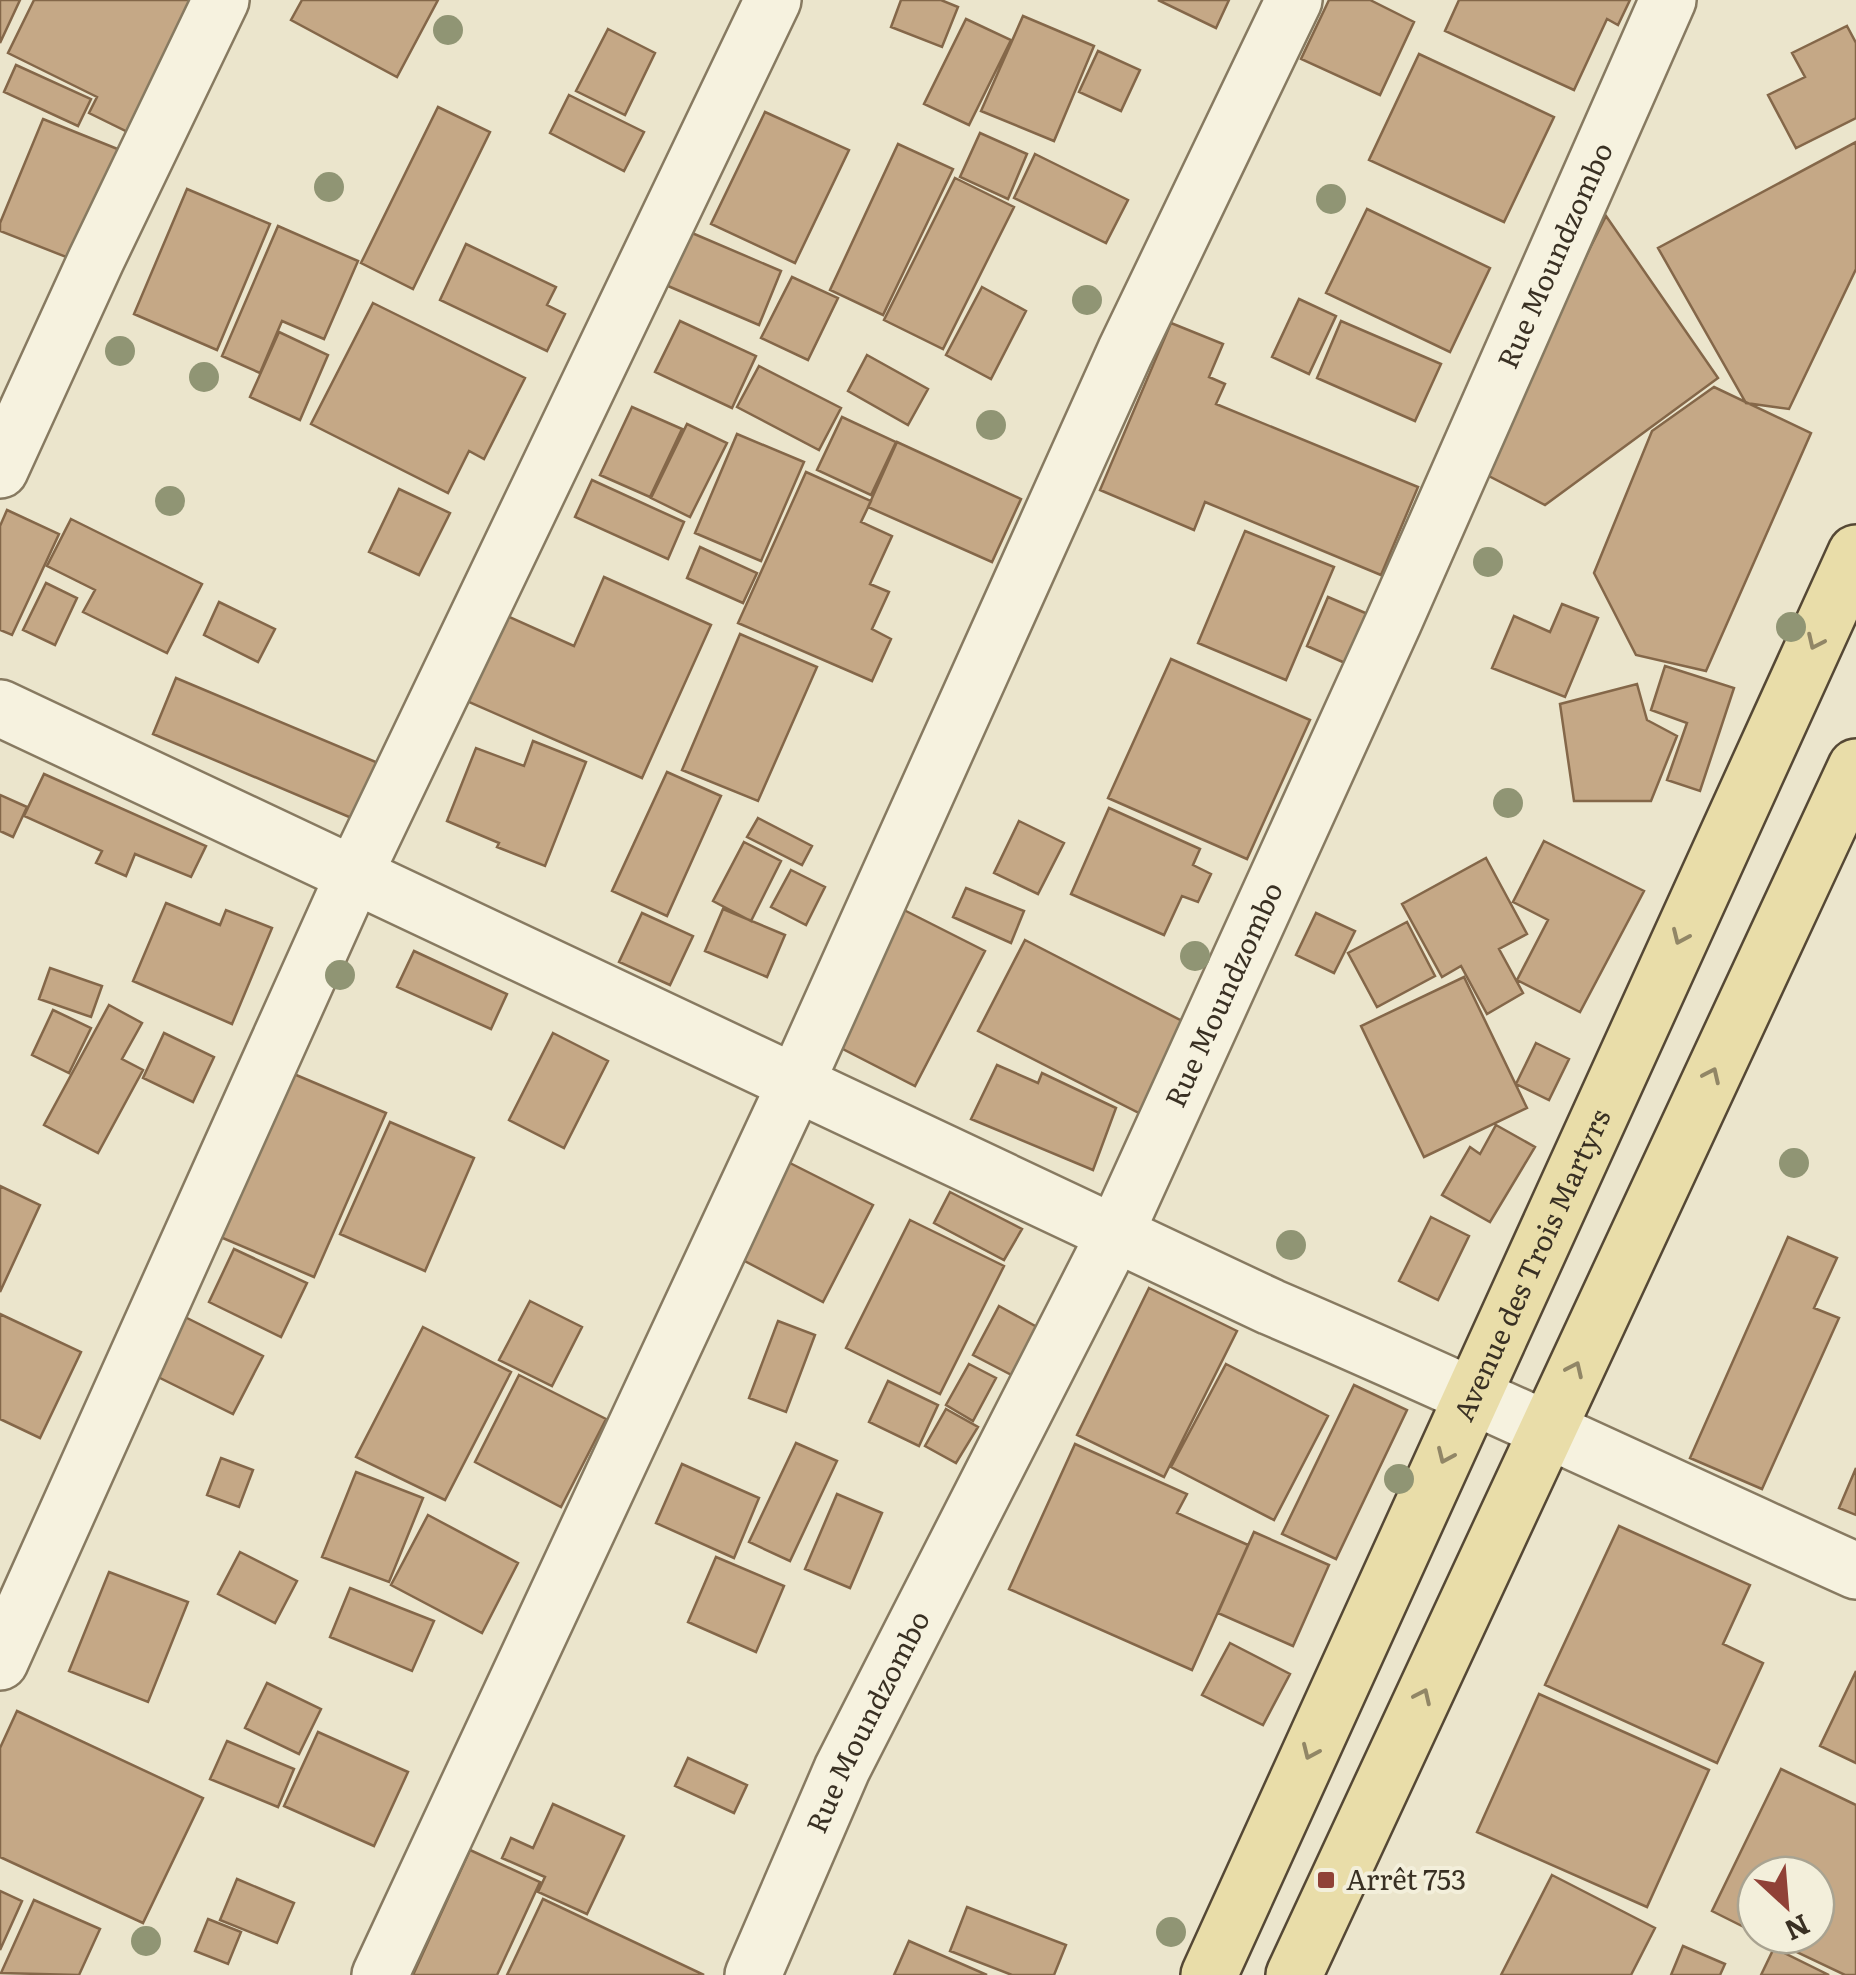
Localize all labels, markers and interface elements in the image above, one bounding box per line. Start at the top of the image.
street label: Rue Moundzombo [1485,135,1622,375]
one-way arrow [1808,632,1828,650]
street label: Rue Moundzombo [1153,874,1292,1113]
one-way arrow [1673,927,1693,945]
one-way arrow [1700,1067,1720,1085]
street label: Avenue des Trois Martyrs [1441,1101,1620,1427]
one-way arrow [1562,1362,1582,1380]
one-way arrow [1437,1446,1457,1464]
street label: Rue Moundzombo [794,1602,939,1839]
one-way arrow [1411,1688,1431,1706]
one-way arrow [1303,1742,1323,1760]
north arrow [1736,1855,1836,1955]
place label: Arrêt 753 [1346,1857,1466,1899]
marker: Arrêt 753 [1315,1869,1337,1891]
text: N [1778,1905,1818,1953]

